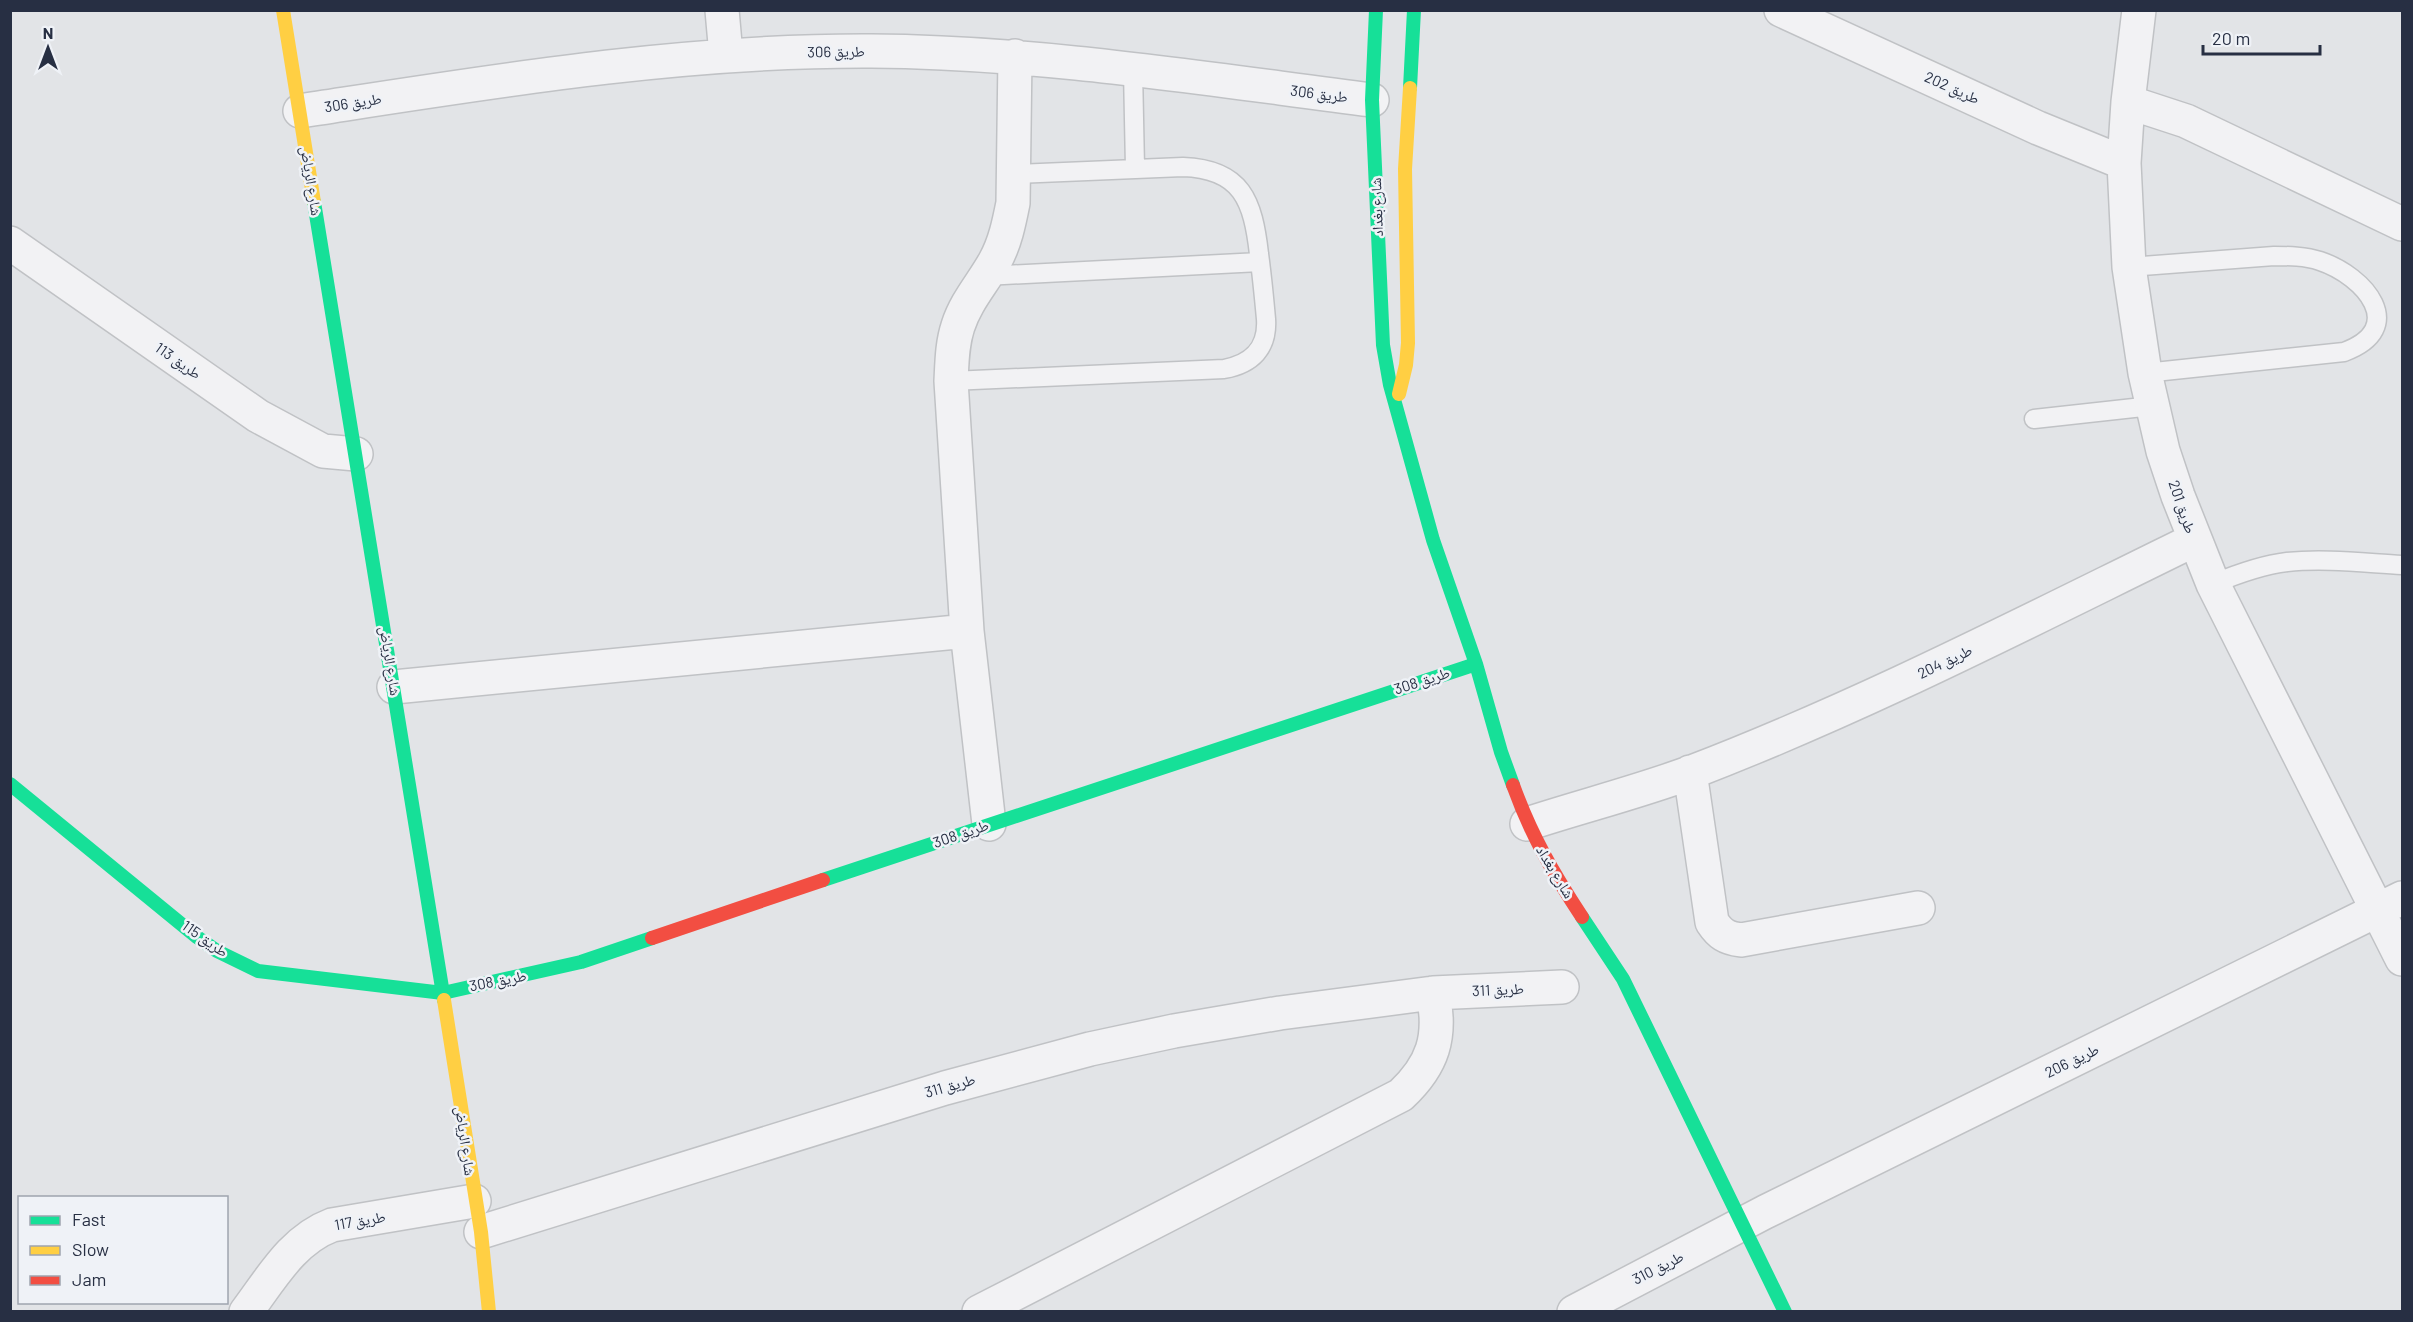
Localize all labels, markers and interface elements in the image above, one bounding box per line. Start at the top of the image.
north arrow [18,18,78,78]
scale bar [2203,18,2320,56]
text: N [43,23,53,42]
text: 20 m [2212,27,2250,49]
street label: طريق 306 [807,41,865,63]
street label: طريق 202 [1921,67,1983,109]
street label: طريق 306 [1289,81,1349,107]
street label: طريق 306 [323,89,383,117]
street label: شارع الرياض [296,145,326,217]
street label: شارع بغداد [1366,177,1388,237]
street label: طريق 113 [151,338,205,384]
street label: طريق 201 [2164,478,2200,536]
street label: شارع الرياض [375,625,405,697]
street label: طريق 204 [1914,640,1976,684]
street label: طريق 308 [1391,663,1453,699]
street label: طريق 308 [930,815,992,853]
street label: شارع بغداد [1531,842,1579,902]
street label: طريق 115 [178,916,232,962]
street label: طريق 308 [468,966,528,996]
street label: طريق 311 [1472,979,1525,1001]
street label: طريق 206 [2042,1039,2103,1083]
street label: طريق 311 [922,1069,978,1103]
street label: شارع الرياض [450,1105,480,1177]
legend [18,1196,228,1304]
street label: طريق 117 [333,1207,387,1235]
text: Fast [72,1208,106,1230]
text: Slow [72,1238,109,1260]
street label: طريق 310 [1629,1247,1687,1289]
text: Jam [72,1268,106,1290]

